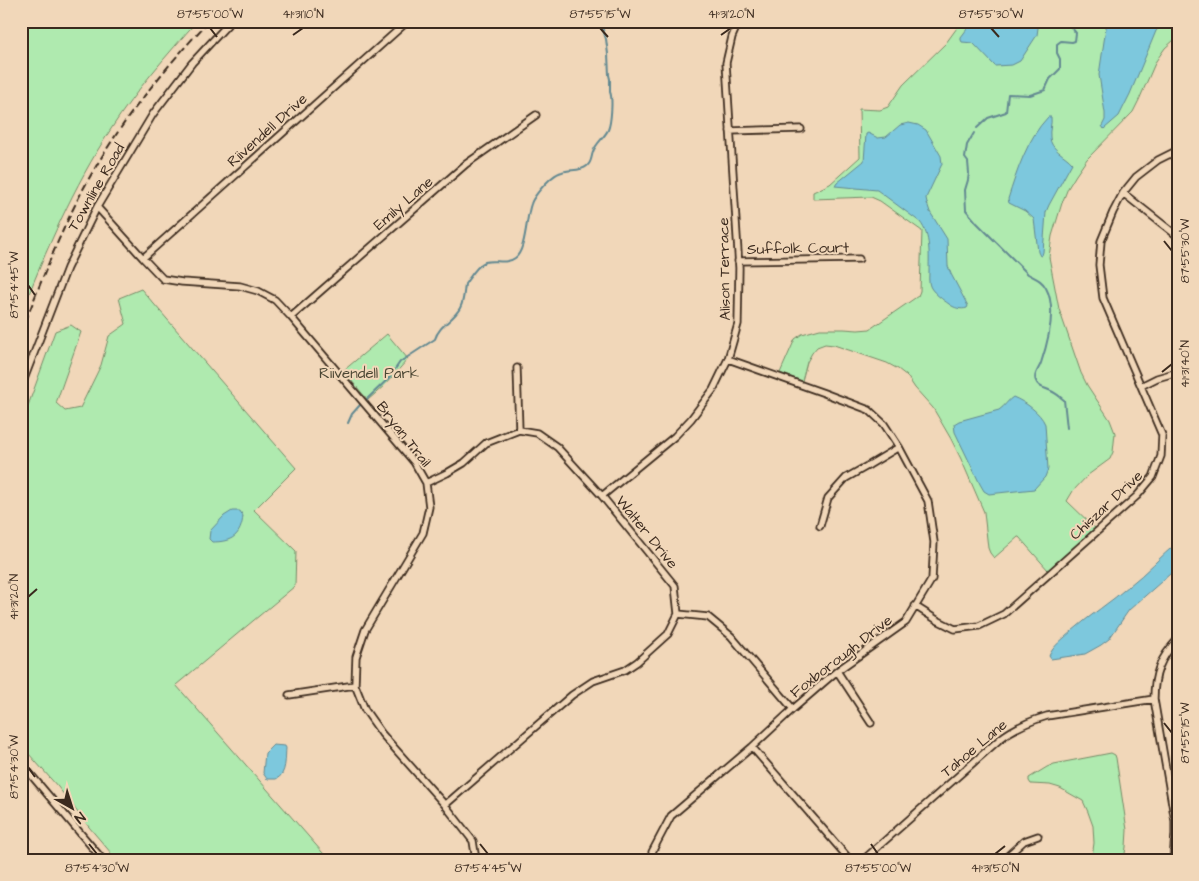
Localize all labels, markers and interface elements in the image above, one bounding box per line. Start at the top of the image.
text: 87°55'00"W [177,6,244,23]
text: 41°31'10"N [282,6,324,23]
text: 87°55'15"W [570,6,631,23]
text: 41°31'20"N [708,6,755,23]
text: 87°55'30"W [959,6,1024,23]
street label: Riivendell Drive [223,89,312,172]
street label: Townline Road [63,139,130,235]
street label: Emily Lane [369,171,438,236]
street label: Alison Terrace [713,217,736,321]
text: 87°55'30"W [1177,218,1194,283]
street label: Suffolk Court [747,237,849,260]
text: 87°54'45"W [6,251,23,319]
text: 41°31'40"N [1177,340,1194,388]
park label: Riivendell Park [319,363,419,384]
street label: Bryan Trail [370,397,436,472]
street label: Chiszar Drive [1065,466,1148,545]
street label: Walter Drive [611,491,683,573]
text: 41°31'20"N [6,573,23,620]
street label: Foxborough Drive [786,610,897,704]
text: 87°55'15"W [1177,702,1194,763]
street label: Tahoe Lane [937,714,1012,782]
text: 87°54'30"W [6,734,23,799]
north arrow [48,784,98,834]
text: N [70,807,89,828]
text: 87°54'30"W [65,860,130,877]
text: 87°54'45"W [454,860,522,877]
text: 87°55'00"W [845,860,912,877]
text: 41°31'50"N [971,860,1020,877]

